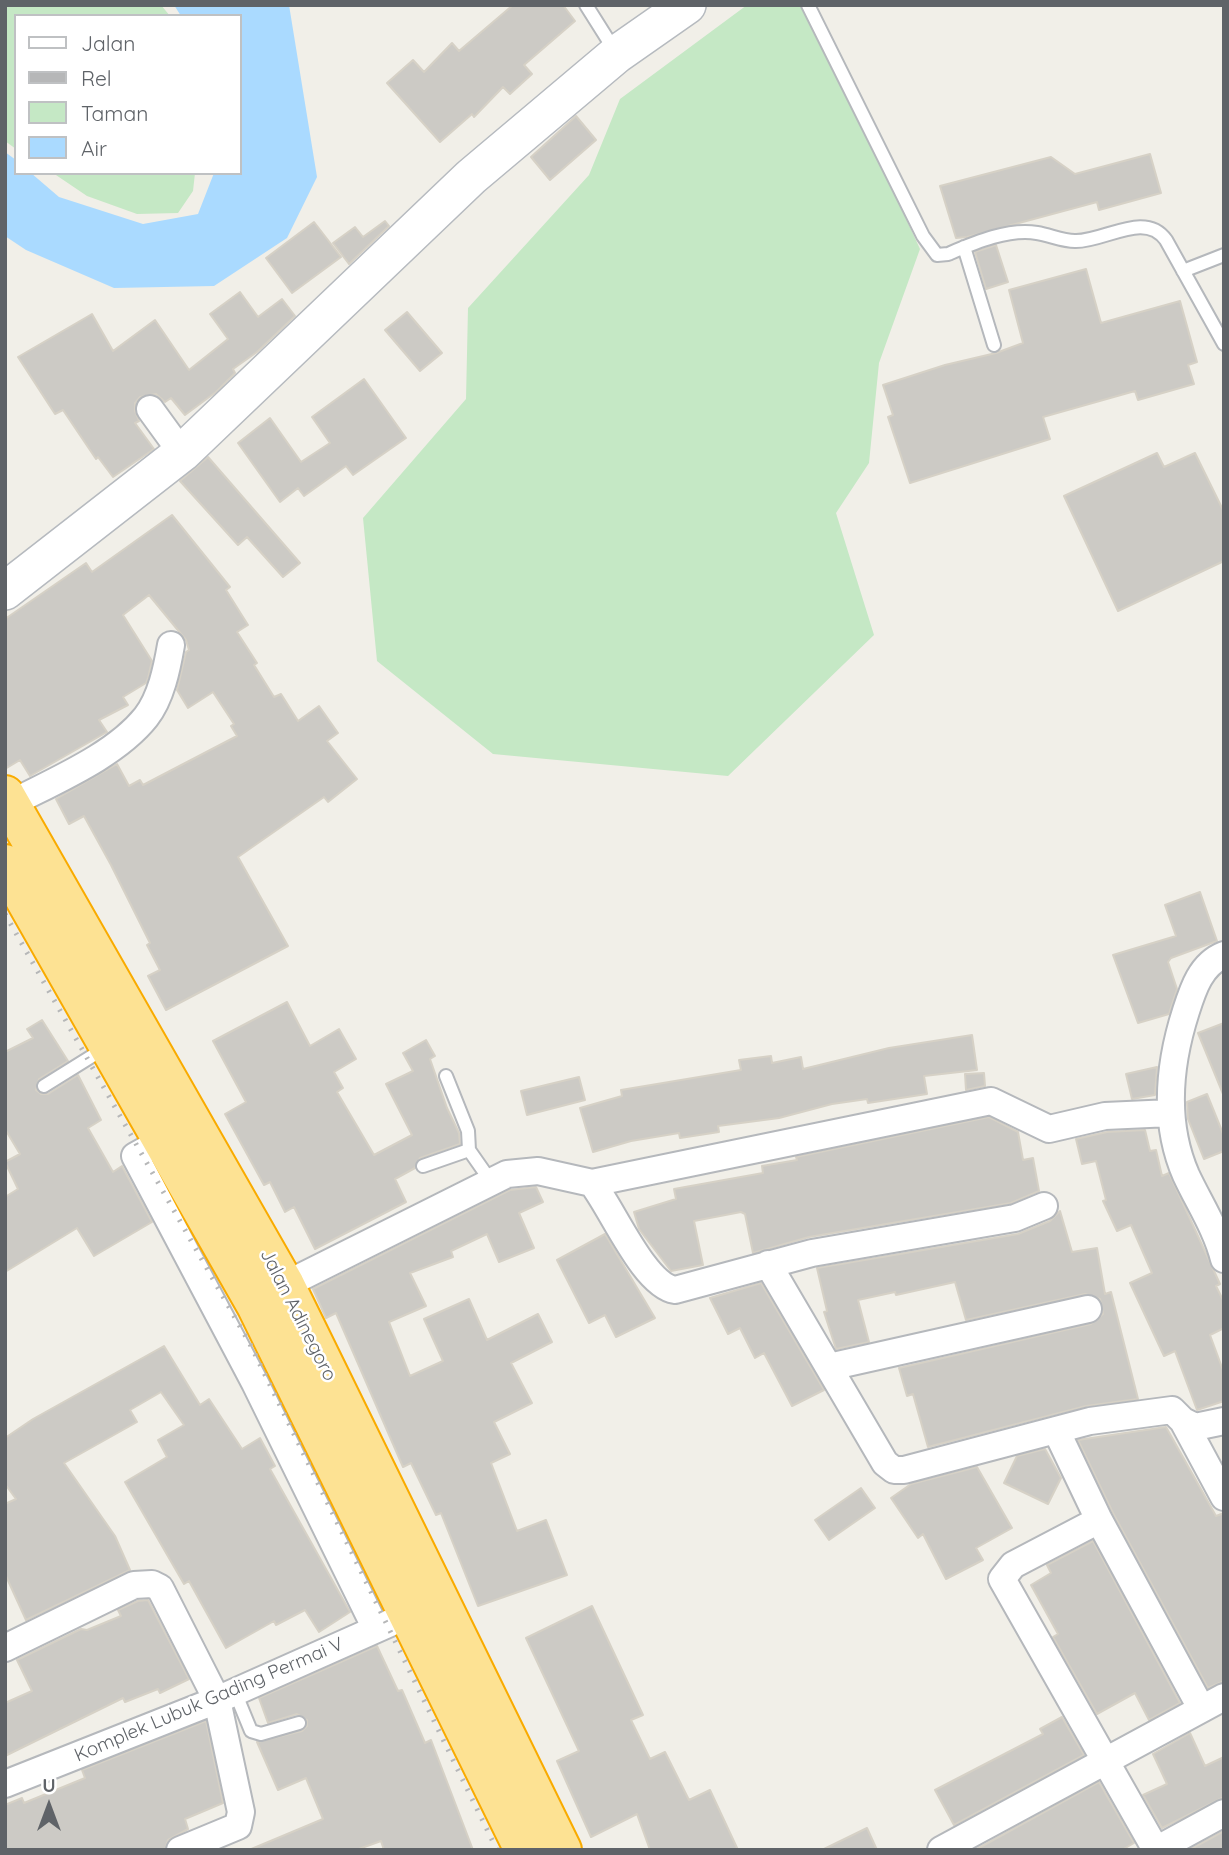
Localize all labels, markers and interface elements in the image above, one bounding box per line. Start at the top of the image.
legend [14,14,242,175]
text: Jalan [81,30,135,56]
text: Rel [81,65,112,91]
text: Taman [81,100,148,126]
text: Air [81,135,107,161]
street label: Jalan Adinegoro [255,1245,341,1385]
street label: Komplek Lubuk Gading Permai V [71,1633,347,1767]
north arrow [14,1771,84,1841]
text: U [42,1773,56,1797]

